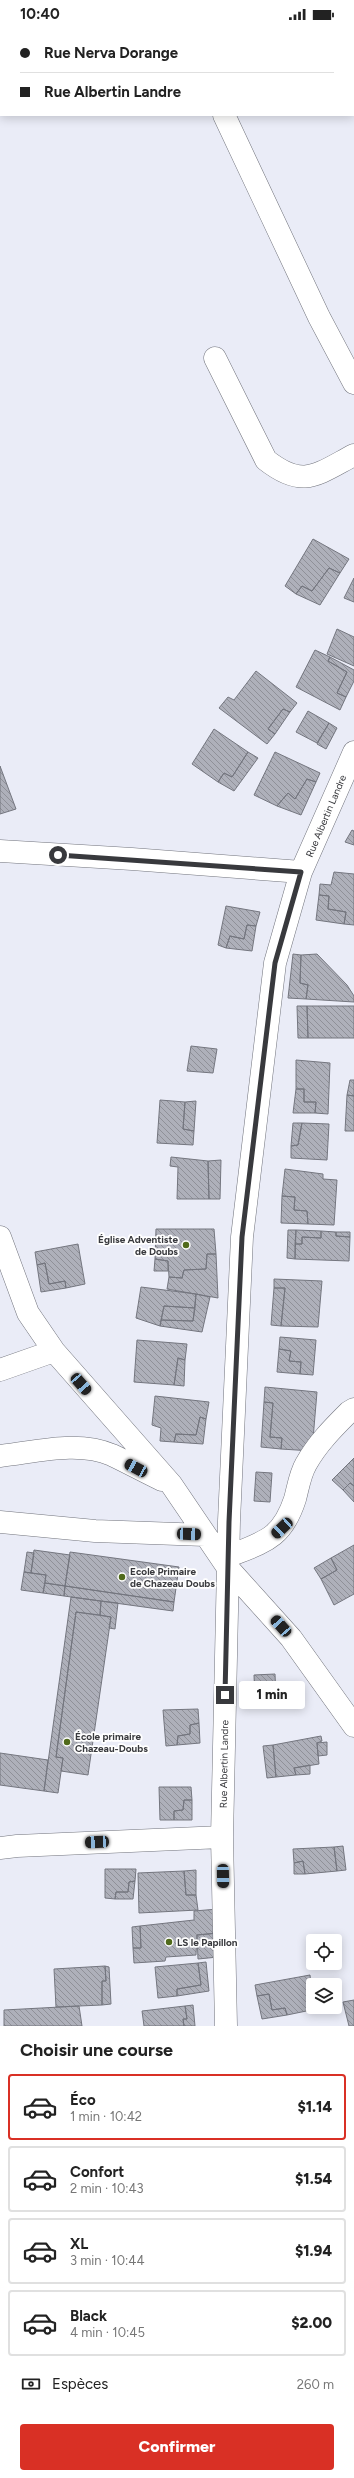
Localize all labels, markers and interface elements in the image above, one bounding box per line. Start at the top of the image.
text: 10:40 [20,5,60,23]
text: Rue Nerva Dorange [44,44,178,62]
text: Rue Albertin Landre [44,83,181,101]
street label: Rue Albertin Landre [303,772,349,859]
route start [49,846,67,864]
place label: Église Adventiste de Doubs [98,1233,178,1258]
marker: Église Adventiste de Doubs [181,1240,191,1250]
car [69,1371,93,1397]
car [123,1457,149,1479]
car [269,1515,295,1541]
car [177,1528,201,1540]
place label: Ecole Primaire de Chazeau Doubs [130,1565,215,1590]
marker: Ecole Primaire de Chazeau Doubs [117,1572,127,1582]
car [269,1613,293,1639]
callout: 1 min [239,1681,305,1709]
route end [216,1686,234,1704]
text: 1 min [256,1687,288,1702]
street label: Rue Albertin Landre [217,1719,231,1808]
place label: École primaire Chazeau-Doubs [75,1730,148,1755]
marker: École primaire Chazeau-Doubs [62,1737,72,1747]
car [85,1835,109,1849]
car [217,1864,229,1888]
map controls [306,1934,342,2014]
button: locate [306,1934,342,1970]
place label: LS le Papillon [177,1936,238,1949]
marker: LS le Papillon [164,1937,174,1947]
button: layers [306,1978,342,2014]
text: Choisir une course [20,2039,173,2061]
icon: car [22,2089,58,2125]
text: Éco [70,2091,96,2109]
text: $1.14 [297,2098,332,2116]
text: 1 min · 10:42 [70,2109,142,2124]
icon: car [22,2161,58,2197]
text: Confort [70,2163,124,2181]
text: $1.54 [295,2170,332,2188]
text: 2 min · 10:43 [70,2181,144,2196]
icon: car [22,2233,58,2269]
text: XL [70,2235,88,2253]
text: $1.94 [295,2242,332,2260]
text: 3 min · 10:44 [70,2253,144,2268]
icon: car [22,2305,58,2341]
text: Black [70,2307,107,2325]
text: $2.00 [291,2314,332,2332]
text: 4 min · 10:45 [70,2325,145,2340]
icon: cash [20,2373,42,2395]
text: Espèces [52,2375,108,2393]
text: 260 m [297,2377,334,2392]
button: Confirmer [20,2424,334,2470]

